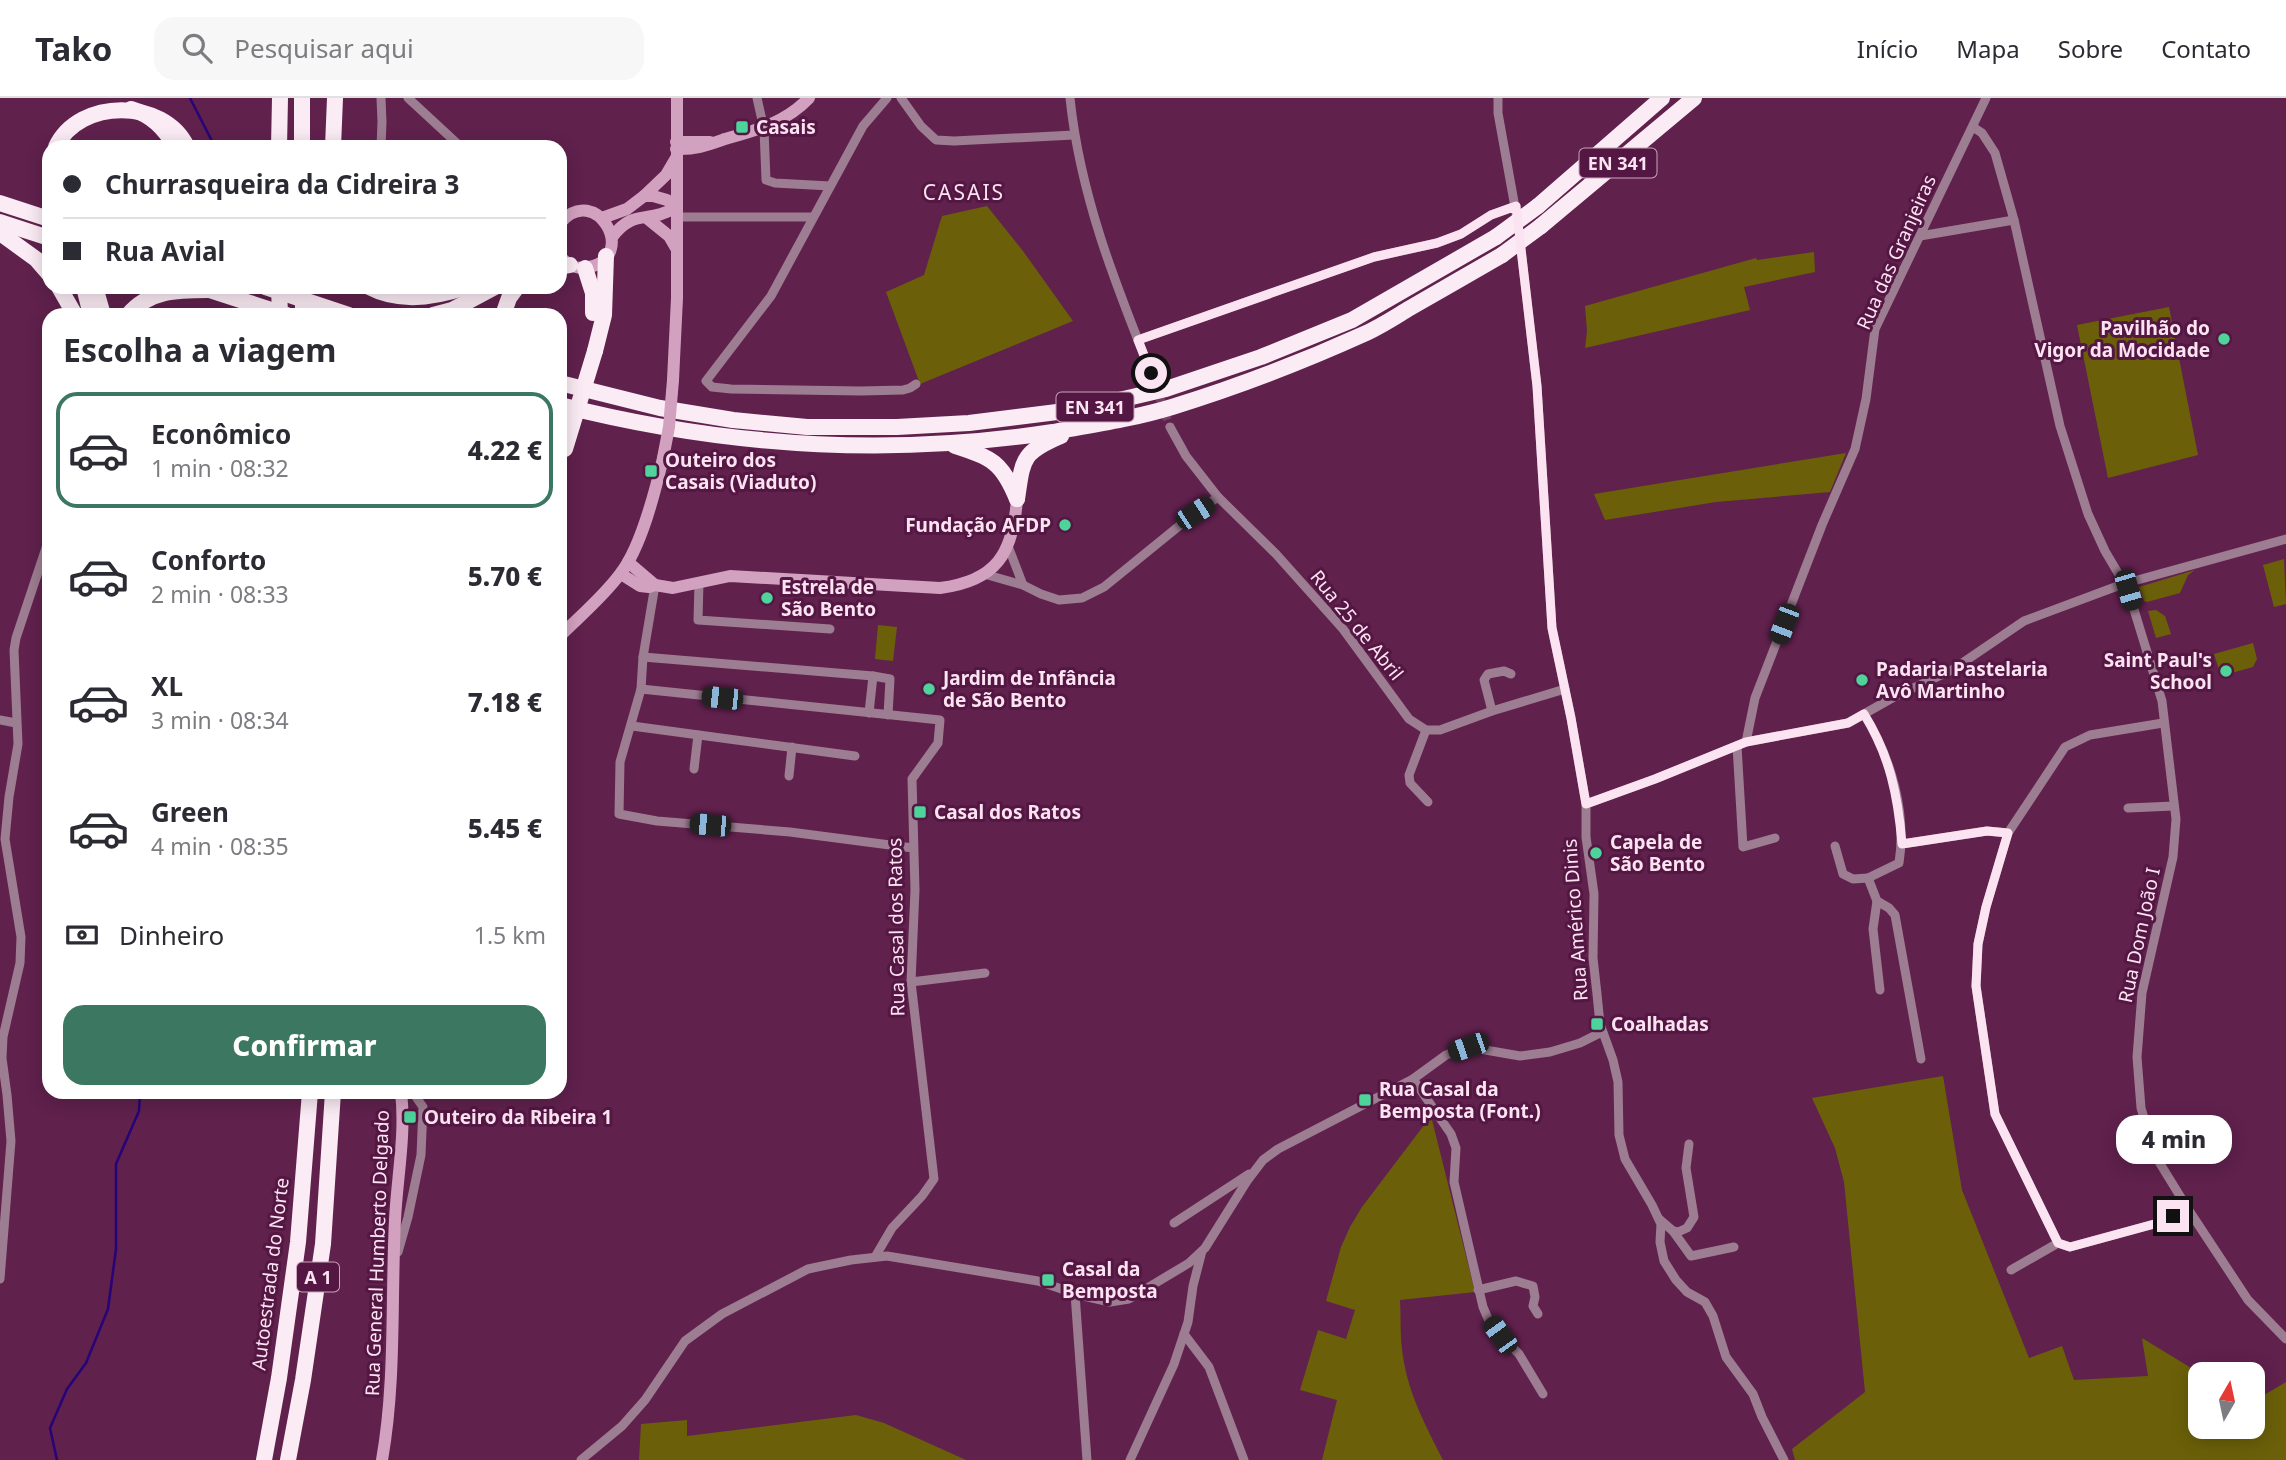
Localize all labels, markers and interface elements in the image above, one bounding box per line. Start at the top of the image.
search box [154,17,644,80]
text: Tako [35,26,112,71]
icon: search [178,29,216,67]
text: Pesquisar aqui [234,30,414,66]
text: Início [1857,32,1918,65]
text: Mapa [1956,32,2020,65]
text: Sobre [2058,32,2123,65]
text: Contato [2161,32,2251,65]
place label: Casais [756,114,816,140]
marker: Casais [734,119,750,135]
road number: EN 341 [1580,149,1656,178]
text: Churrasqueira da Cidreira 3 [105,166,459,202]
street label: Rua das Granjeiras [1850,170,1942,334]
district label: CASAIS [923,178,1005,206]
text: Rua Avial [105,233,225,269]
place label: Pavilhão do Vigor da Mocidade [2034,315,2210,363]
text: Escolha a viagem [63,328,336,371]
marker: Pavilhão do Vigor da Mocidade [2216,331,2232,347]
route start [1135,357,1167,389]
road number: EN 341 [1056,393,1134,422]
text: Econômico [151,416,291,452]
icon: car [67,419,130,482]
text: 4.22 € [468,432,542,468]
place label: Outeiro dos Casais (Viaduto) [665,447,816,495]
text: 1 min · 08:32 [151,452,289,484]
marker: Outeiro dos Casais (Viaduto) [643,463,659,479]
car [1172,493,1219,533]
place label: Fundação AFDP [905,512,1051,538]
marker: Fundação AFDP [1057,517,1073,533]
text: Conforto [151,542,266,578]
icon: car [67,545,130,608]
text: 5.70 € [468,558,542,594]
street label: Rua 25 de Abril [1305,564,1409,686]
car [2113,567,2144,613]
place label: Estrela de São Bento [781,574,876,622]
text: 2 min · 08:33 [151,578,289,610]
marker: Estrela de São Bento [759,590,775,606]
car [1767,601,1802,647]
place label: Saint Paul's School [2104,647,2212,695]
place label: Padaria Pastelaria Avô Martinho [1876,656,2048,704]
marker: Saint Paul's School [2218,663,2234,679]
place label: Jardim de Infância de São Bento [941,665,1116,713]
text: XL [151,668,183,704]
icon: car [67,671,130,734]
marker: Padaria Pastelaria Avô Martinho [1854,672,1870,688]
marker: Jardim de Infância de São Bento [921,681,937,697]
text: 7.18 € [468,684,542,720]
car [701,685,744,711]
text: 3 min · 08:34 [151,704,289,736]
text: Green [151,794,229,830]
icon: car [67,797,130,860]
place label: Casal dos Ratos [934,799,1081,825]
marker: Casal dos Ratos [912,804,928,820]
text: 5.45 € [468,810,542,846]
car [689,813,732,837]
place label: Capela de São Bento [1610,829,1705,877]
text: 4 min · 08:35 [151,830,289,862]
street label: Rua Casal dos Ratos [881,837,911,1017]
street label: Rua Américo Dinis [1556,838,1594,1002]
marker: Capela de São Bento [1588,845,1604,861]
street label: Rua Dom João I [2112,865,2166,1005]
icon: cash [63,916,101,954]
text: Dinheiro [119,917,224,953]
text: 1.5 km [474,919,546,951]
button: Confirmar [63,1005,546,1085]
place label: Coalhadas [1611,1011,1709,1037]
marker: Coalhadas [1589,1016,1605,1032]
car [1445,1030,1492,1064]
place label: Rua Casal da Bemposta (Font.) [1379,1076,1541,1124]
marker: Rua Casal da Bemposta (Font.) [1357,1092,1373,1108]
place label: Outeiro da Ribeira 1 [424,1104,612,1130]
street label: Rua General Humberto Delgado [359,1109,395,1397]
marker: Outeiro da Ribeira 1 [402,1109,418,1125]
callout: 4 min [2115,1114,2231,1164]
text: 4 min [2142,1123,2206,1155]
street label: Autoestrada do Norte [245,1176,295,1372]
route end [2157,1200,2189,1232]
place label: Casal da Bemposta [1062,1256,1158,1304]
road number: A 1 [297,1262,339,1292]
marker: Casal da Bemposta [1040,1272,1056,1288]
car [1480,1312,1521,1358]
north arrow [2188,1362,2264,1438]
map controls [2188,1362,2265,1439]

